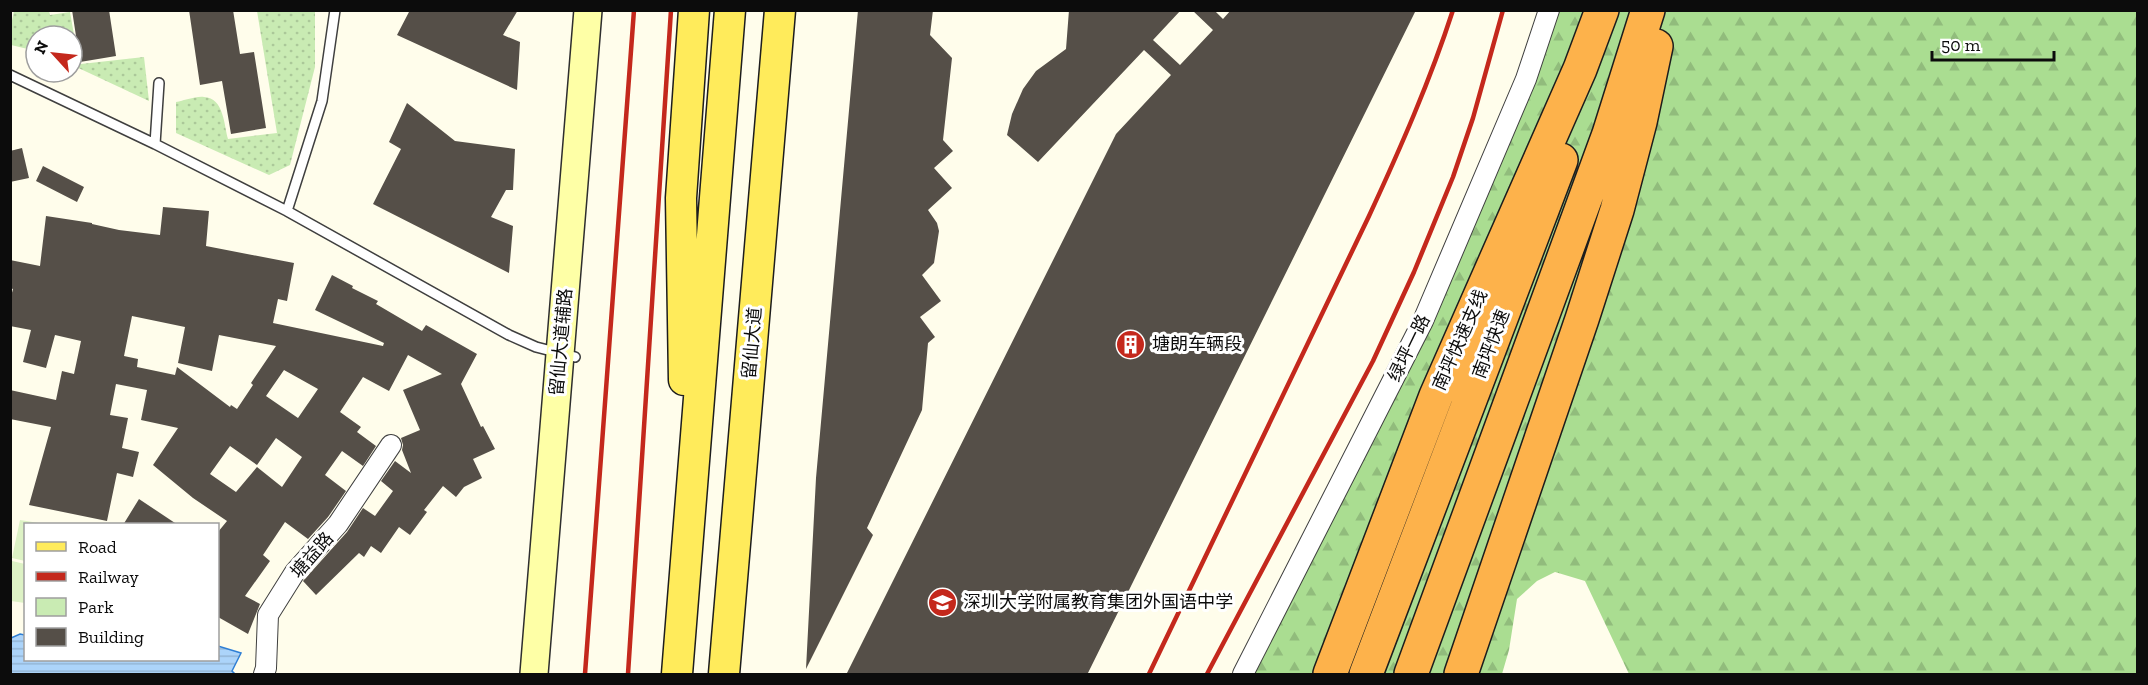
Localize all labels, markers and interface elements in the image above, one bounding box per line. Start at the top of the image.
north arrow [24,24,84,84]
scale bar [1932,24,2054,62]
text: 50 m [1941,34,1981,56]
text: N [30,38,52,57]
street label: 南坪快速支线 [1428,286,1492,394]
street label: 留仙大道辅路 [545,287,577,397]
street label: 留仙大道 [738,306,766,380]
street label: 南坪快速 [1468,307,1514,381]
street label: 绿坪一路 [1383,311,1435,385]
building icon: 塘朗车辆段 [1115,328,1147,360]
place label: 塘朗车辆段 [1152,333,1242,355]
legend [24,523,219,661]
street label: 塘益路 [286,527,338,583]
text: Road [78,536,117,558]
text: Railway [78,566,140,588]
school or university icon: 深圳大学附属教育集团外国语中学 [926,586,958,618]
place label: 深圳大学附属教育集团外国语中学 [963,591,1233,613]
text: Park [78,596,114,618]
text: Building [78,626,144,648]

